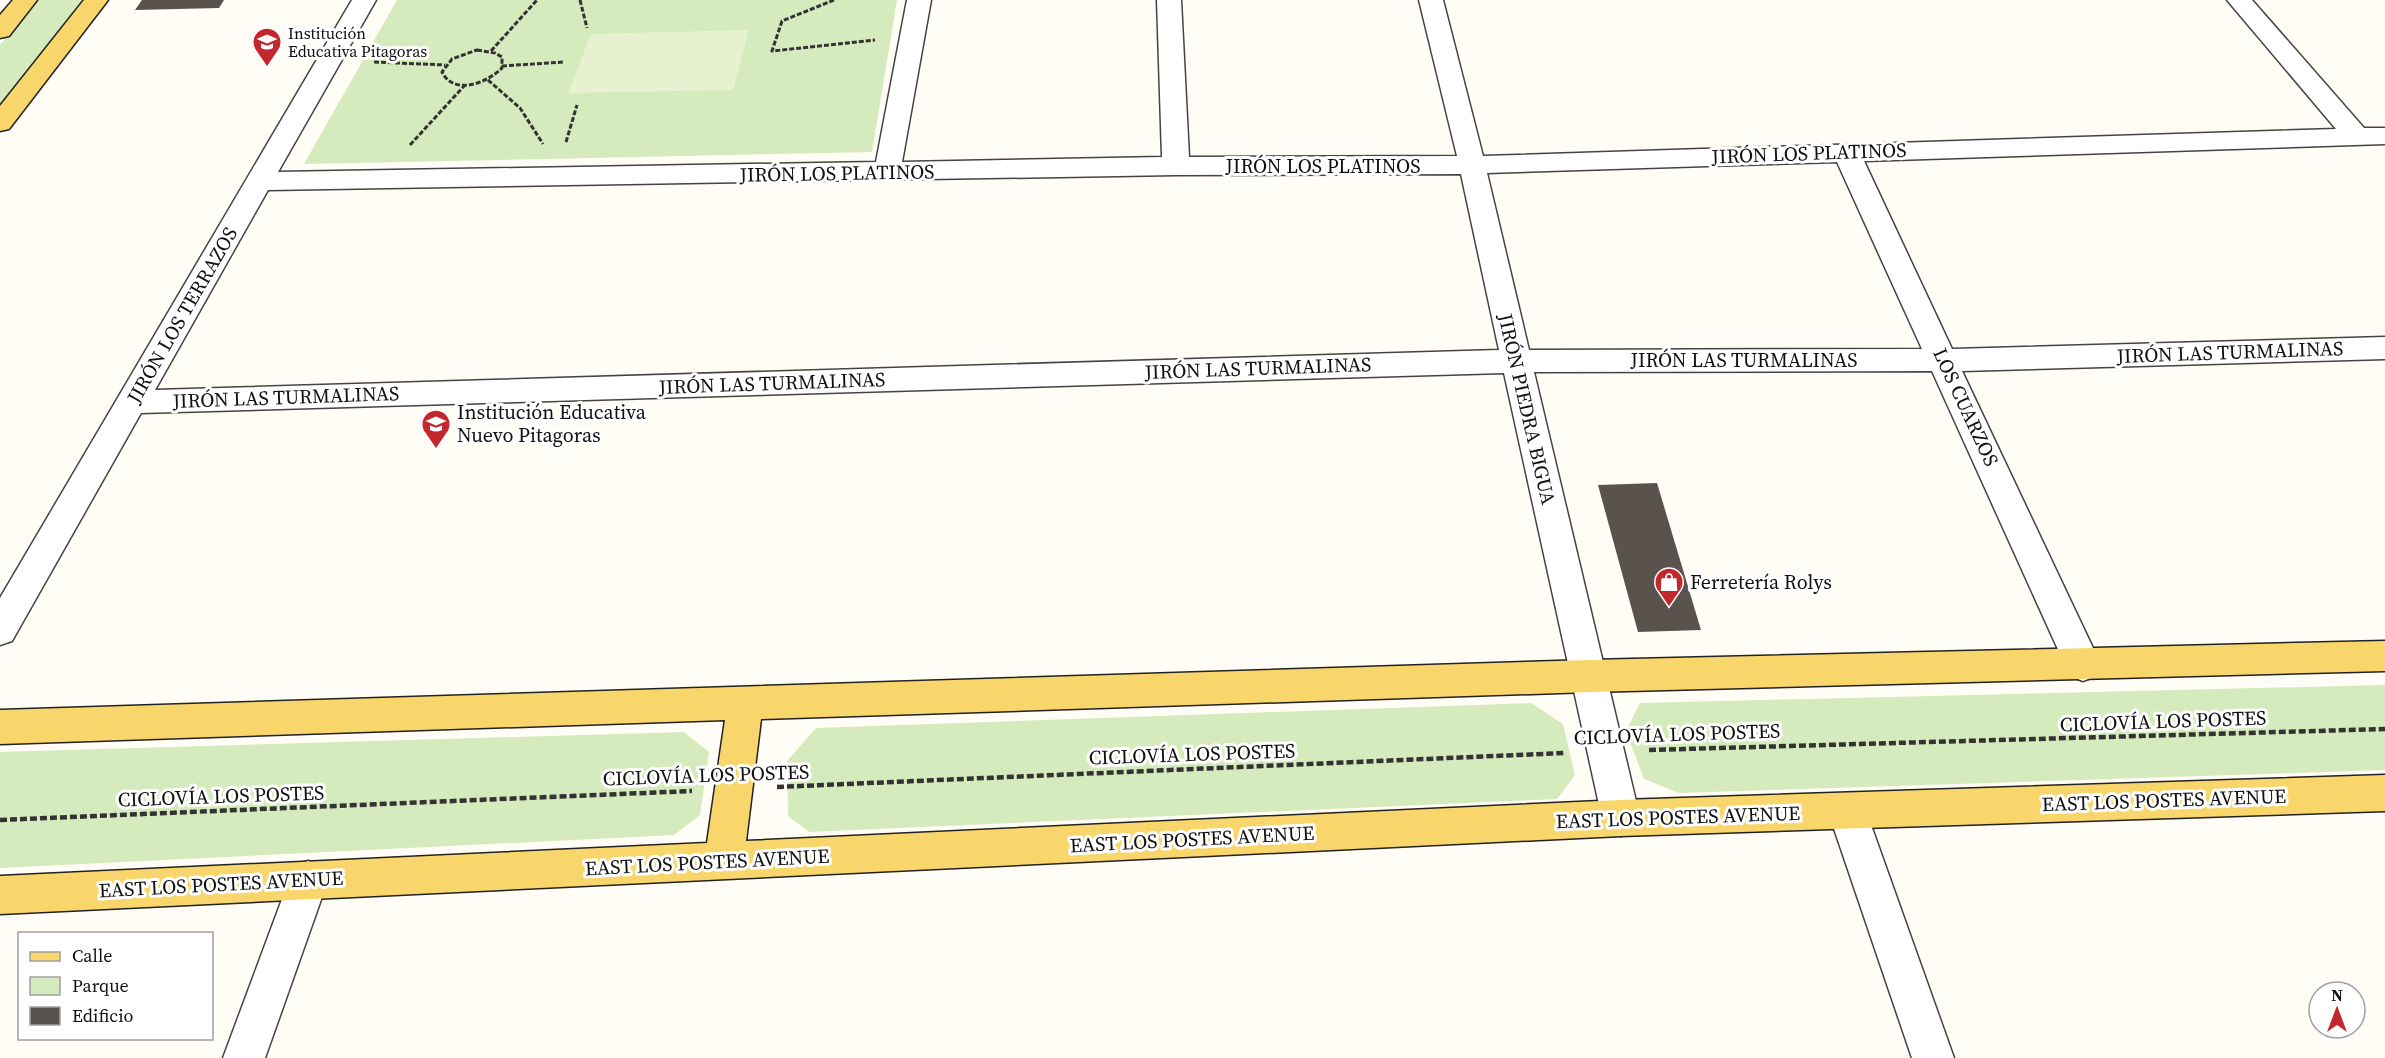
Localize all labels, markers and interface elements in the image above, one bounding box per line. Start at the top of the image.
place label: Institución Educativa Pitagoras [288,22,427,62]
school or university icon: Institución Educativa Pitagoras [251,26,283,68]
street label: JIRÓN LOS PLATINOS [1710,136,1907,170]
street label: JIRÓN LOS PLATINOS [1225,152,1420,180]
street label: JIRÓN LOS PLATINOS [738,157,935,189]
street label: JIRÓN LOS TERRAZOS [119,222,244,409]
street label: JIRÓN PIEDRA BIGUA [1491,310,1563,508]
street label: JIRÓN LAS TURMALINAS [2115,334,2344,370]
street label: LOS CUARZOS [1926,343,2006,471]
street label: JIRÓN LAS TURMALINAS [1630,346,1857,374]
street label: JIRÓN LAS TURMALINAS [1143,350,1372,386]
street label: JIRÓN LAS TURMALINAS [657,365,886,401]
street label: JIRÓN LAS TURMALINAS [171,379,400,415]
place label: Institución Educativa Nuevo Pitagoras [457,398,647,449]
school or university icon: Institución Educativa Nuevo Pitagoras [420,408,452,450]
shop icon: Ferretería Rolys [1653,566,1685,608]
place label: Ferretería Rolys [1690,568,1832,596]
street label: CICLOVÍA LOS POSTES [2059,703,2267,739]
street label: CICLOVÍA LOS POSTES [1573,716,1781,752]
street label: CICLOVÍA LOS POSTES [1088,736,1296,772]
street label: CICLOVÍA LOS POSTES [602,757,810,793]
street label: CICLOVÍA LOS POSTES [117,778,325,814]
street label: EAST LOS POSTES AVENUE [2041,782,2287,818]
street label: EAST LOS POSTES AVENUE [1555,799,1801,835]
street label: EAST LOS POSTES AVENUE [1069,819,1315,859]
street label: EAST LOS POSTES AVENUE [584,842,830,882]
street label: EAST LOS POSTES AVENUE [98,864,344,904]
legend [18,932,213,1040]
text: Calle [72,943,112,968]
text: Parque [72,973,129,998]
north arrow [2307,980,2367,1040]
text: N [2331,984,2343,1006]
text: Edificio [72,1003,133,1028]

